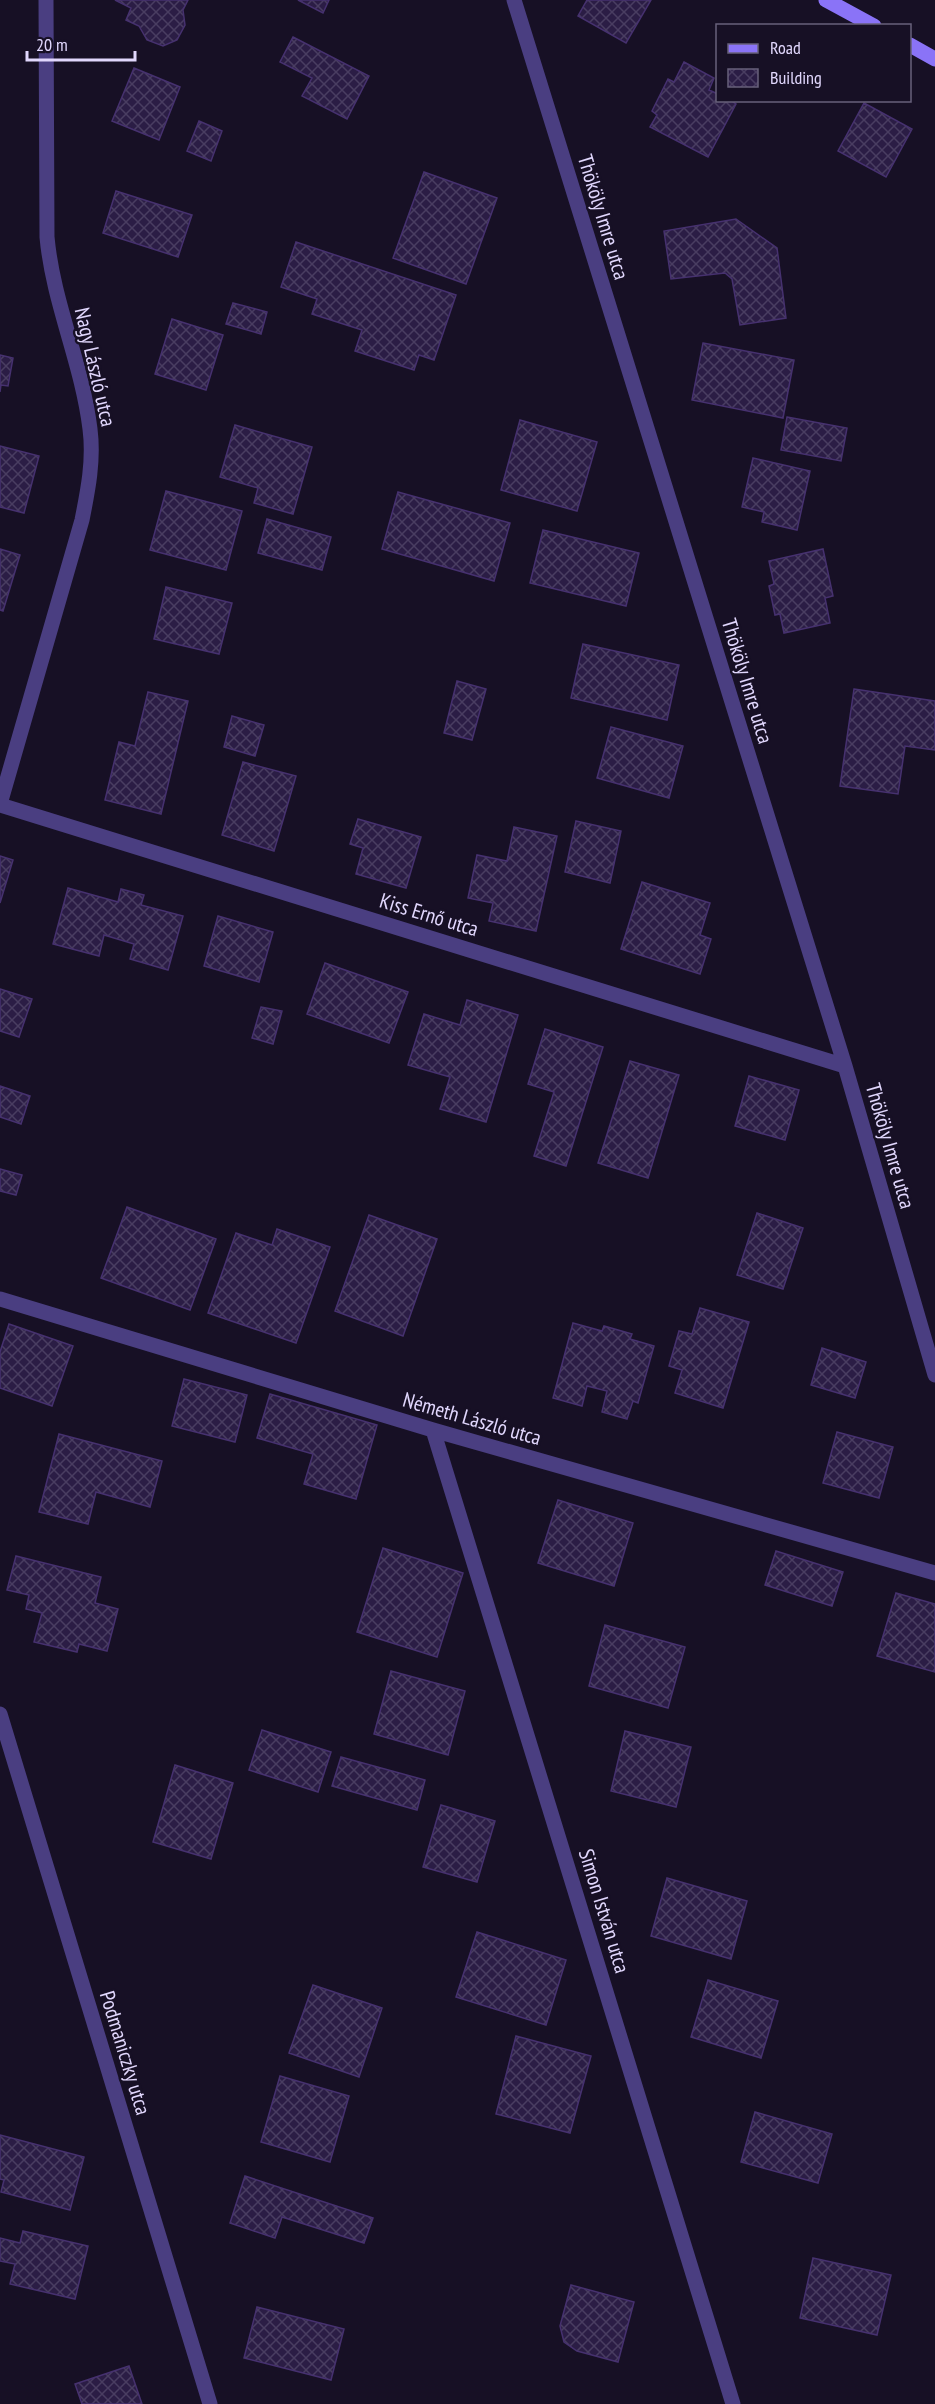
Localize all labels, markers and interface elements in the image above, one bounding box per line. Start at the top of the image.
scale bar [27,24,135,62]
legend [716,24,911,102]
text: 20 m [36,33,68,56]
text: Road [770,36,801,59]
text: Building [770,66,822,89]
street label: Thököly Imre utca [572,151,635,283]
street label: Nagy László utca [69,305,122,429]
street label: Thököly Imre utca [716,615,779,747]
street label: Kiss Ernő utca [377,887,482,942]
street label: Thököly Imre utca [860,1080,921,1212]
street label: Németh László utca [400,1386,544,1451]
street label: Simon István utca [573,1846,636,1976]
street label: Podmaniczky utca [94,1988,157,2118]

